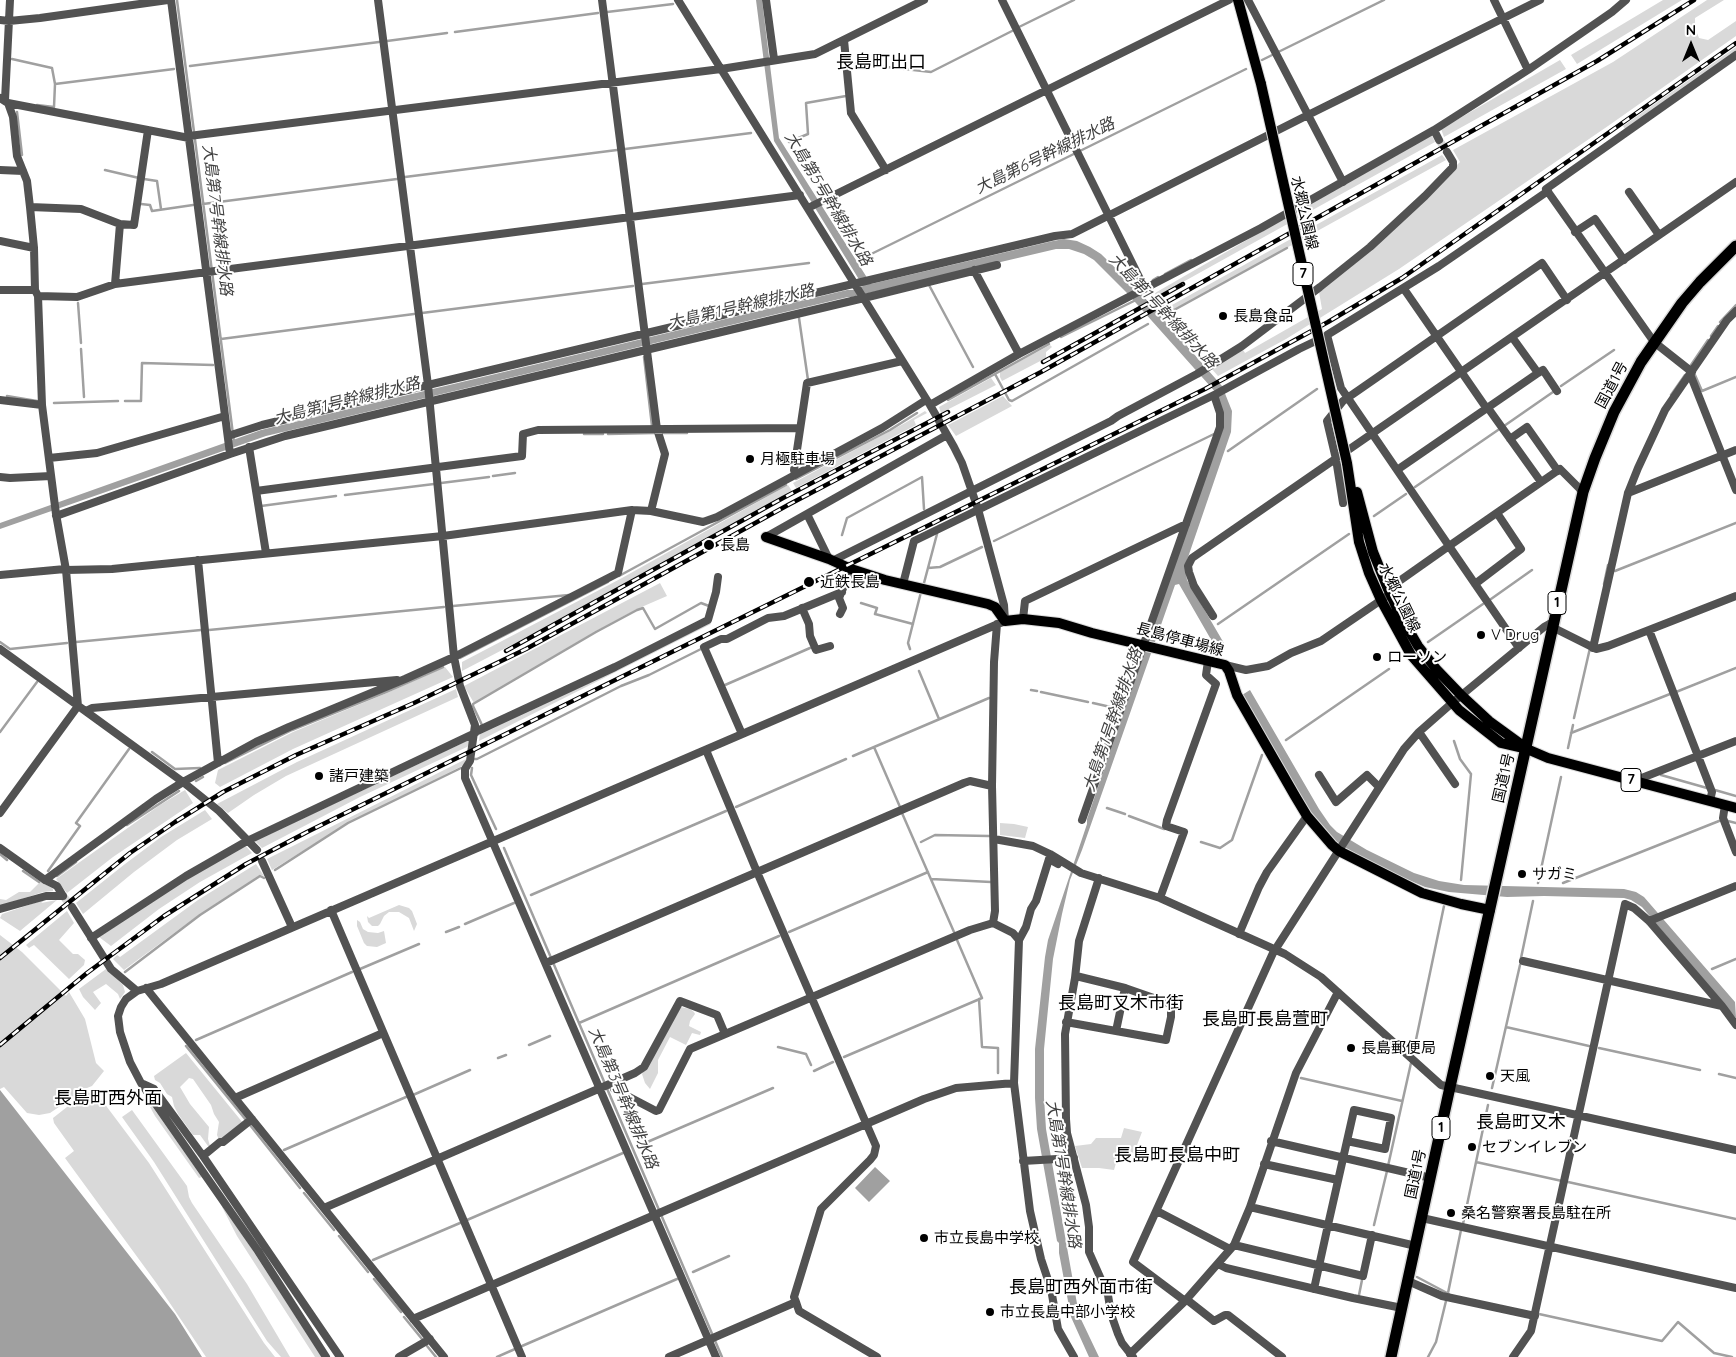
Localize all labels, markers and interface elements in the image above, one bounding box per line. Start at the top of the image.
north arrow [1666,20,1716,70]
text: N [1686,21,1696,39]
district label: 長島町出口 [836,52,926,74]
water label: 大島第6号幹線排水路 [972,114,1118,198]
water label: 大島第5号幹線排水路 [780,129,876,269]
water label: 大島第7号幹線排水路 [198,143,236,297]
street label: 水郷公園線 [1287,174,1321,252]
water label: 大島第1号幹線排水路 [1105,250,1221,372]
road number: 7 [1293,262,1313,286]
water label: 大島第1号幹線排水路 [666,281,816,333]
place label: 長島食品 [1233,307,1293,325]
marker: 長島食品 [1217,310,1229,322]
street label: 国道1号 [1592,358,1632,412]
water label: 大島第1号幹線排水路 [272,374,422,428]
place label: 月極駐車場 [760,450,835,468]
marker: 月極駐車場 [744,453,756,465]
place label: 長島 [720,536,750,554]
marker: 長島 [702,538,716,552]
street label: 水郷公園線 [1374,560,1424,636]
place label: 近鉄長島 [820,573,880,591]
marker: 近鉄長島 [802,575,816,589]
road number: 1 [1548,592,1566,614]
street label: 長島停車場線 [1134,620,1226,660]
place label: V Drug [1491,626,1539,644]
marker: V Drug [1475,629,1487,641]
water label: 大島第1号幹線排水路 [1080,646,1146,794]
place label: ローソン [1387,648,1447,666]
marker: ローソン [1371,651,1383,663]
street label: 国道1号 [1490,751,1518,805]
place label: 諸戸建築 [329,767,389,785]
road number: 7 [1621,768,1641,792]
marker: 諸戸建築 [313,770,325,782]
place label: サガミ [1532,865,1577,883]
marker: サガミ [1516,868,1528,880]
district label: 長島町又木市街 [1058,993,1184,1015]
district label: 長島町長島萱町 [1202,1009,1328,1031]
water label: 大島第3号幹線排水路 [584,1024,662,1172]
place label: 長島郵便局 [1361,1039,1436,1057]
marker: 長島郵便局 [1345,1042,1357,1054]
place label: 天風 [1500,1067,1530,1085]
marker: 天風 [1484,1070,1496,1082]
district label: 長島町西外面 [54,1088,162,1110]
water label: 大島第1号幹線排水路 [1042,1098,1084,1250]
district label: 長島町又木 [1476,1112,1566,1134]
road number: 1 [1432,1116,1450,1140]
place label: セブンイレブン [1482,1138,1587,1156]
marker: セブンイレブン [1466,1141,1478,1153]
district label: 長島町長島中町 [1114,1145,1240,1167]
street label: 国道1号 [1402,1147,1430,1201]
place label: 桑名警察署長島駐在所 [1461,1204,1611,1222]
marker: 桑名警察署長島駐在所 [1445,1207,1457,1219]
place label: 市立長島中学校 [934,1229,1039,1247]
marker: 市立長島中学校 [918,1232,930,1244]
district label: 長島町西外面市街 [1009,1277,1153,1299]
place label: 市立長島中部小学校 [1000,1303,1135,1321]
marker: 市立長島中部小学校 [984,1306,996,1318]

